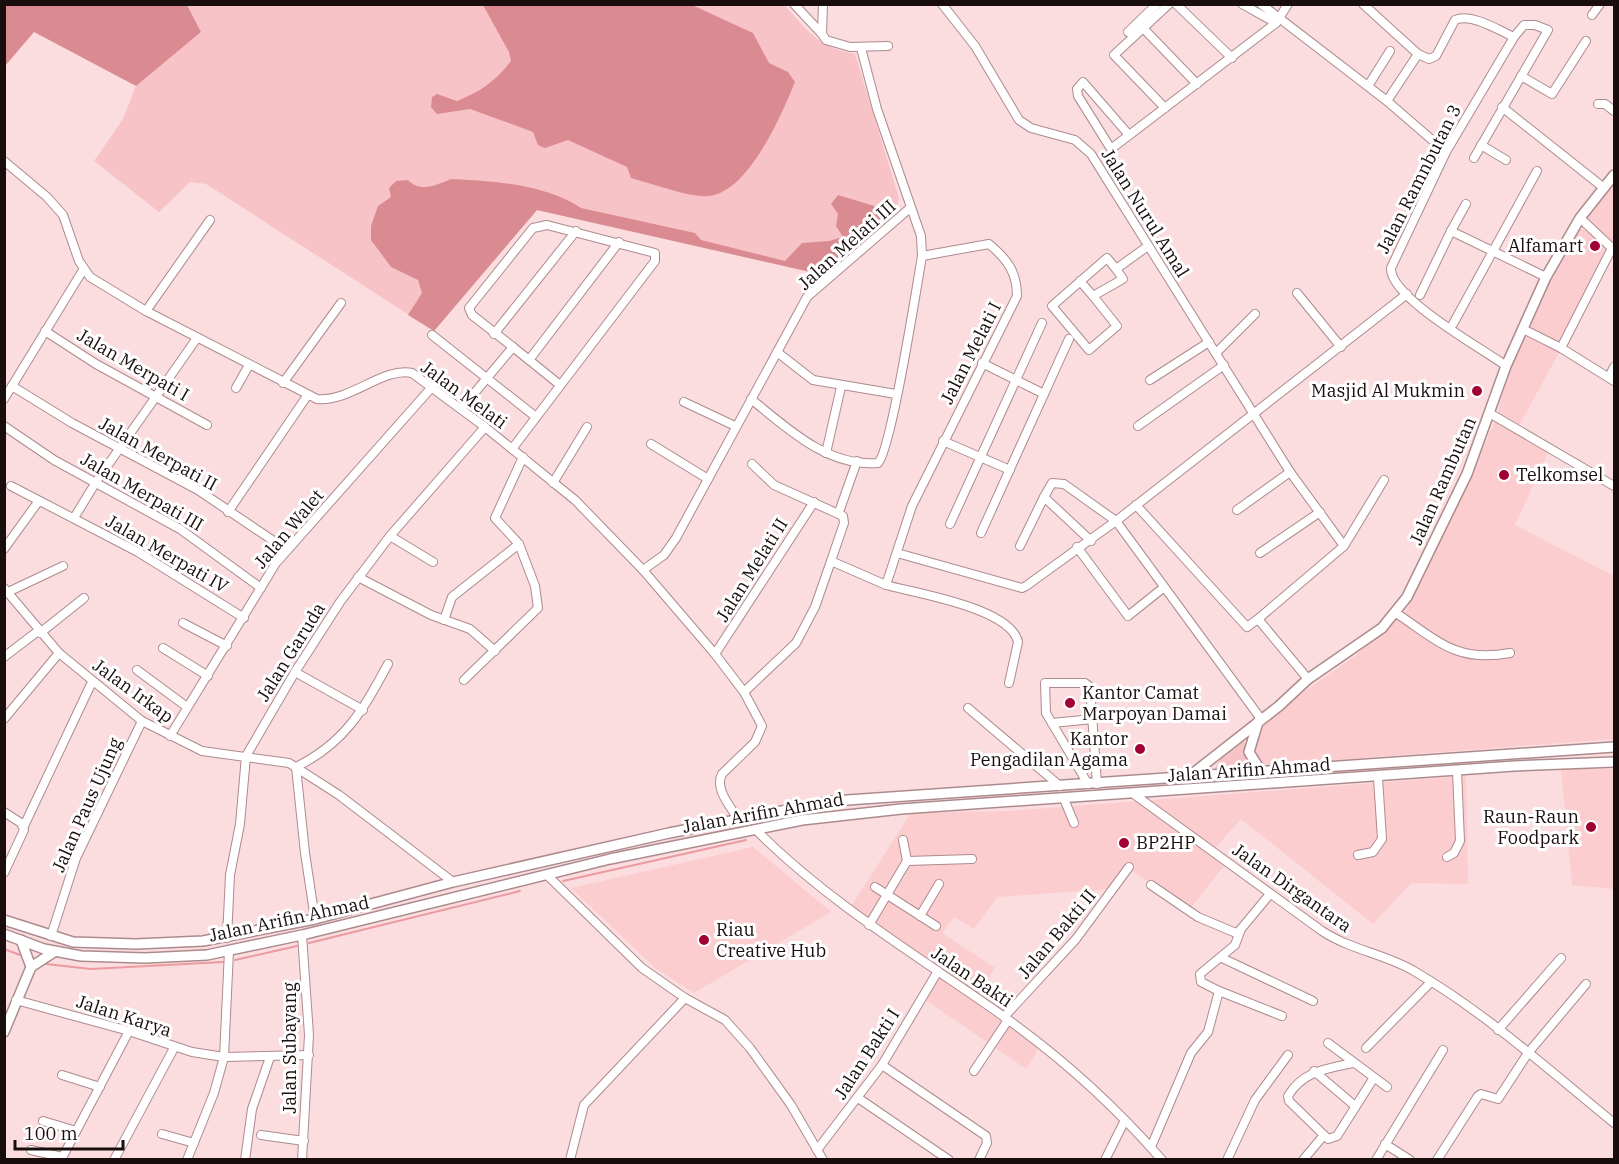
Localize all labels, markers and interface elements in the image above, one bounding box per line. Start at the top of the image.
street label: Jalan Ramnbutan 3 [1371,100,1466,257]
street label: Jalan Nurul Amal [1097,144,1194,282]
street label: Jalan Melati III [793,195,900,295]
place label: Alfamart [1508,234,1583,257]
marker: Alfamart [1588,239,1602,253]
street label: Jalan Melati I [935,298,1006,408]
street label: Jalan Merpati I [73,323,193,406]
street label: Jalan Melati [417,356,512,434]
place label: Masjid Al Mukmin [1311,379,1465,402]
marker: Masjid Al Mukmin [1470,384,1484,398]
street label: Jalan Merpati II [95,412,221,496]
street label: Jalan Rambutan [1404,413,1481,548]
street label: Jalan Merpati III [77,447,208,536]
place label: Telkomsel [1516,463,1603,486]
marker: Telkomsel [1497,468,1511,482]
street label: Jalan Walet [249,484,328,573]
street label: Jalan Merpati IV [102,509,233,598]
street label: Jalan Melati II [711,514,793,626]
street label: Jalan Garuda [251,598,330,705]
street label: Jalan Irkap [88,654,178,728]
place label: Kantor Camat Marpoyan Damai [1082,681,1227,725]
marker: Kantor Camat Marpoyan Damai [1063,696,1077,710]
place label: Kantor Pengadilan Agama [970,727,1128,771]
street label: Jalan Paus Ujung [47,734,127,876]
marker: Kantor Pengadilan Agama [1133,742,1147,756]
street label: Jalan Arifin Ahmad [1167,752,1331,787]
street label: Jalan Arifin Ahmad [681,787,845,838]
place label: Raun-Raun Foodpark [1483,805,1579,849]
marker: Raun-Raun Foodpark [1584,820,1598,834]
place label: BP2HP [1136,831,1196,854]
marker: BP2HP [1117,836,1131,850]
street label: Jalan Dirgantara [1228,838,1356,937]
street label: Jalan Bakti II [1013,884,1101,983]
street label: Jalan Arifin Ahmad [207,890,371,947]
place label: Riau Creative Hub [716,918,826,962]
marker: Riau Creative Hub [697,933,711,947]
street label: Jalan Bakti [927,941,1018,1012]
street label: Jalan Subayang [278,982,301,1114]
street label: Jalan Karya [74,989,175,1042]
street label: Jalan Bakti I [829,1004,904,1103]
scale bar [15,1113,123,1151]
text: 100 m [24,1122,78,1145]

